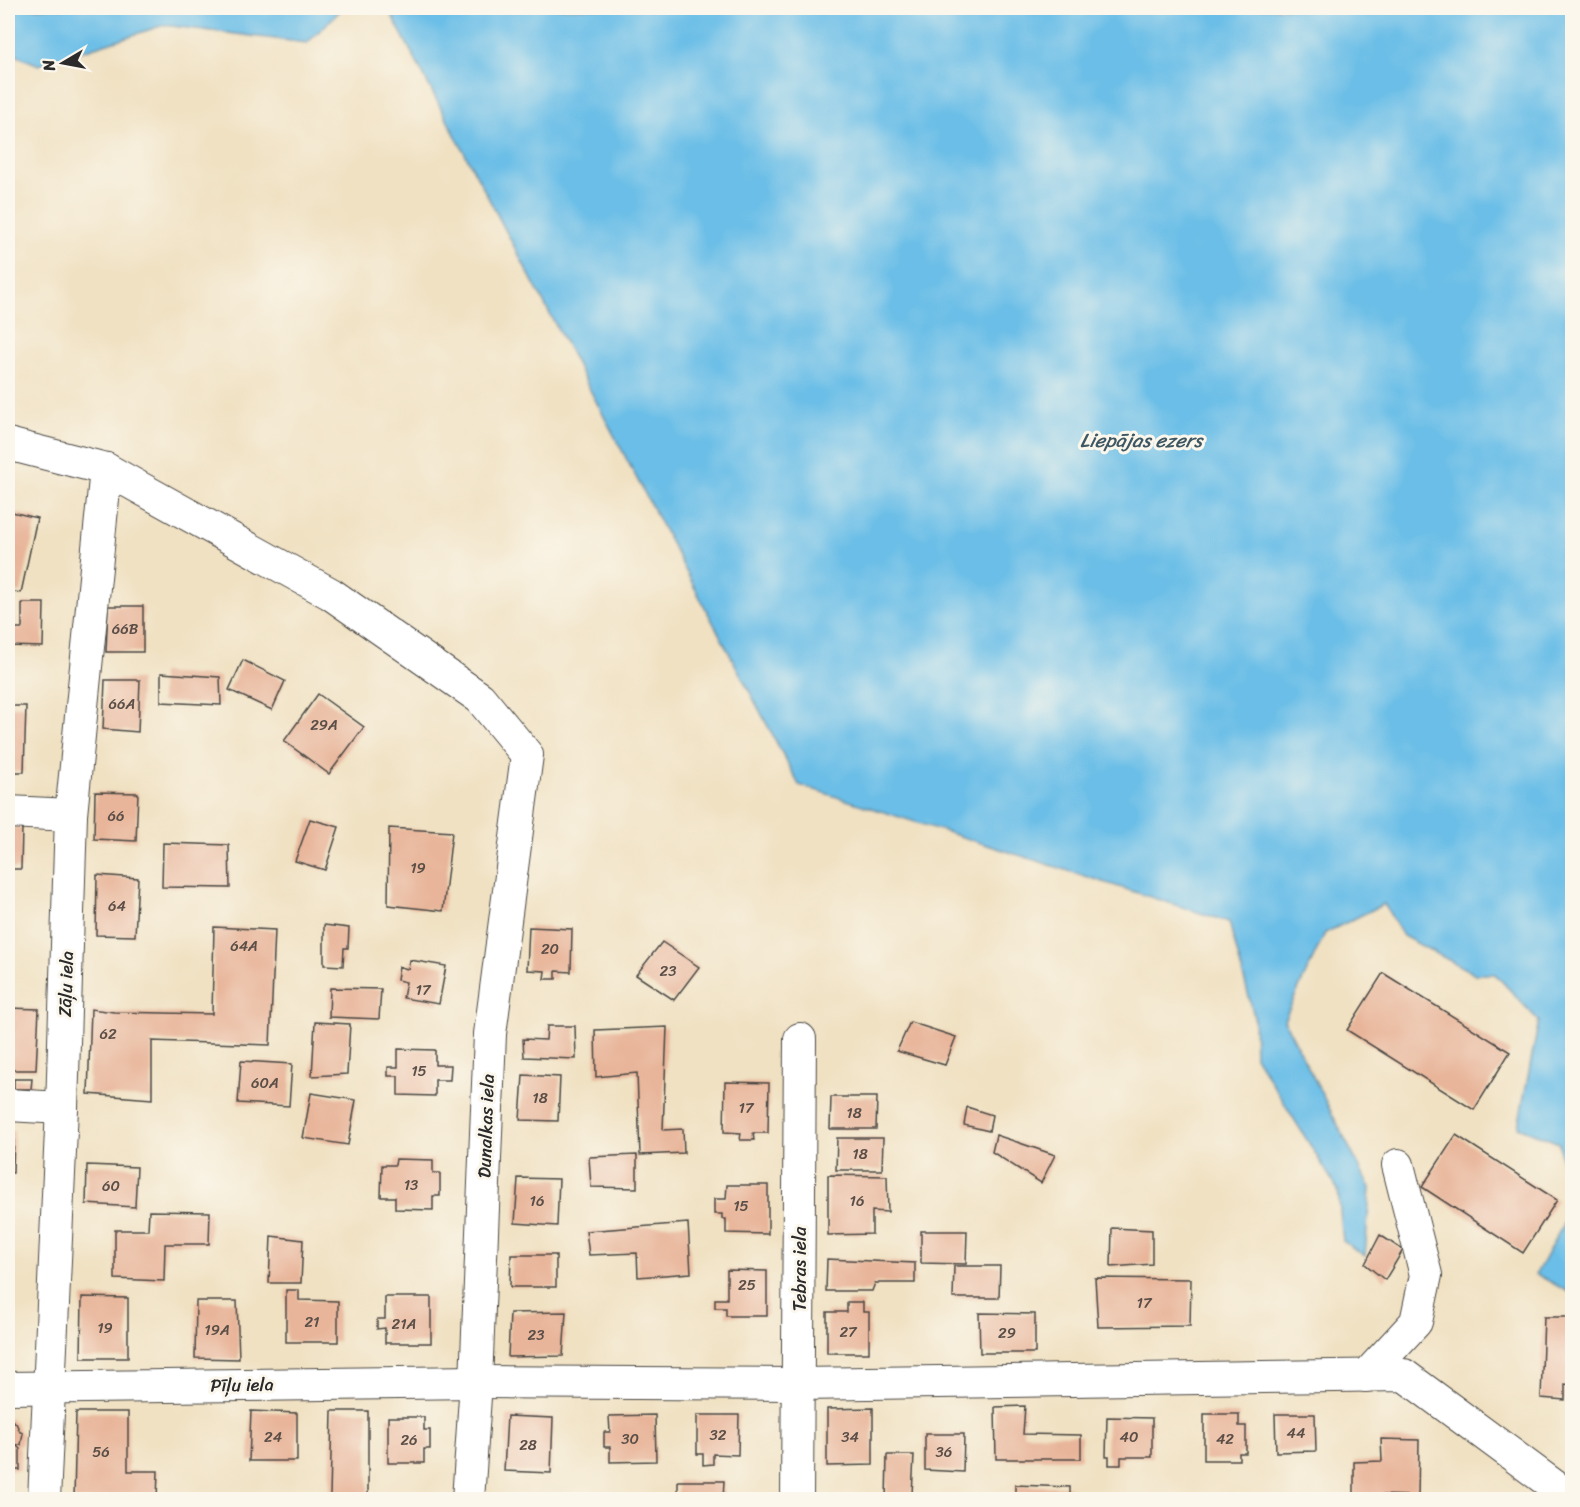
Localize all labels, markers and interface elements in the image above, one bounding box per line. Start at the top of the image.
north arrow [33,33,93,93]
text: N [33,57,64,74]
water label: Liepājas ezers [1080,423,1205,458]
house number: 66B [112,616,139,642]
house number: 66A [109,691,135,717]
house number: 29A [310,712,338,738]
house number: 66 [107,803,125,829]
house number: 19 [410,855,426,881]
house number: 64 [108,893,126,919]
house number: 64A [230,933,258,959]
house number: 20 [541,936,559,962]
street label: Zāļu iela [49,950,83,1018]
house number: 23 [660,958,676,984]
house number: 17 [415,977,432,1003]
house number: 62 [99,1021,117,1047]
house number: 15 [411,1058,427,1084]
house number: 60A [251,1070,279,1096]
street label: Dunalkas iela [468,1073,504,1179]
house number: 18 [532,1085,548,1111]
house number: 17 [738,1095,755,1121]
house number: 18 [846,1100,862,1126]
house number: 18 [852,1141,868,1167]
house number: 13 [404,1172,418,1198]
house number: 60 [102,1173,120,1199]
house number: 16 [530,1188,544,1214]
house number: 16 [850,1188,864,1214]
house number: 15 [733,1193,749,1219]
street label: Tebras iela [784,1226,816,1311]
house number: 25 [738,1272,756,1298]
house number: 17 [1136,1290,1153,1316]
house number: 21 [304,1309,320,1335]
house number: 21A [392,1311,416,1337]
house number: 19 [97,1315,113,1341]
house number: 19A [204,1317,230,1343]
house number: 27 [839,1319,858,1345]
house number: 29 [998,1320,1016,1346]
house number: 23 [528,1322,544,1348]
street label: Pīļu iela [210,1368,274,1402]
house number: 44 [1287,1420,1305,1446]
house number: 32 [710,1422,727,1448]
house number: 24 [264,1424,282,1450]
house number: 34 [841,1424,859,1450]
house number: 40 [1120,1424,1138,1450]
house number: 30 [621,1426,639,1452]
house number: 42 [1216,1426,1234,1452]
house number: 26 [400,1427,418,1453]
house number: 28 [519,1432,537,1458]
house number: 56 [92,1439,110,1465]
house number: 36 [936,1439,952,1465]

